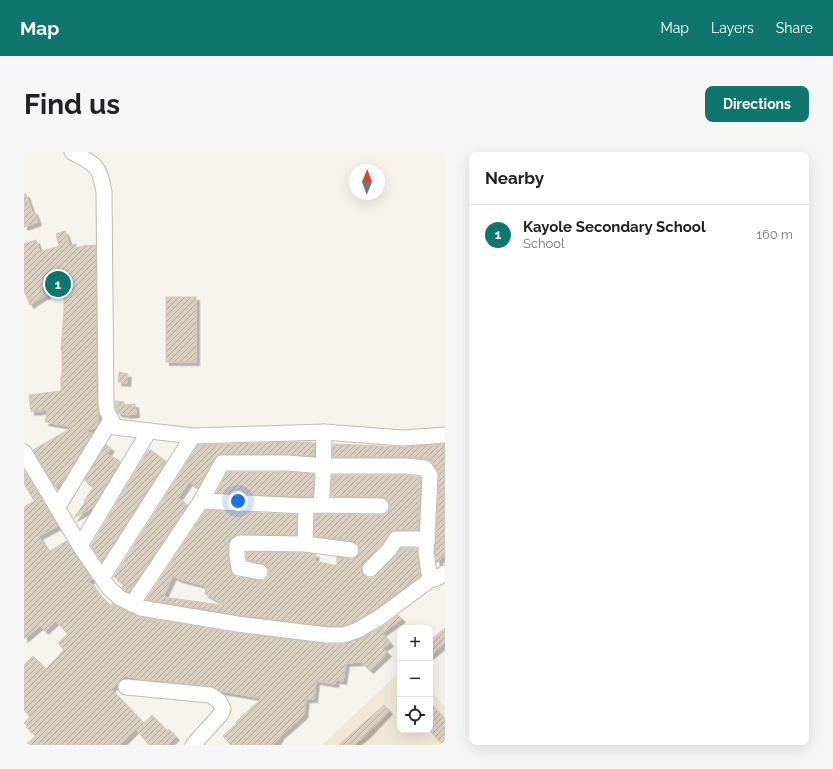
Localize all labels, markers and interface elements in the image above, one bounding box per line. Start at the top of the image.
text: Map [20,17,59,39]
text: Map [661,20,689,36]
text: Layers [711,20,754,36]
text: Share [776,20,813,36]
button: Directions [705,86,809,122]
text: Find us [24,88,120,121]
north arrow [349,164,385,200]
text: Nearby [485,168,544,188]
text: Kayole Secondary School [523,218,706,236]
text: 1 [495,227,501,242]
text: 160 m [756,227,793,242]
text: School [523,236,565,251]
pin: 1 [45,269,71,299]
your location [228,491,248,511]
map controls [397,625,433,733]
button: + [397,625,433,661]
button: − [397,661,433,697]
button: locate [397,697,433,733]

